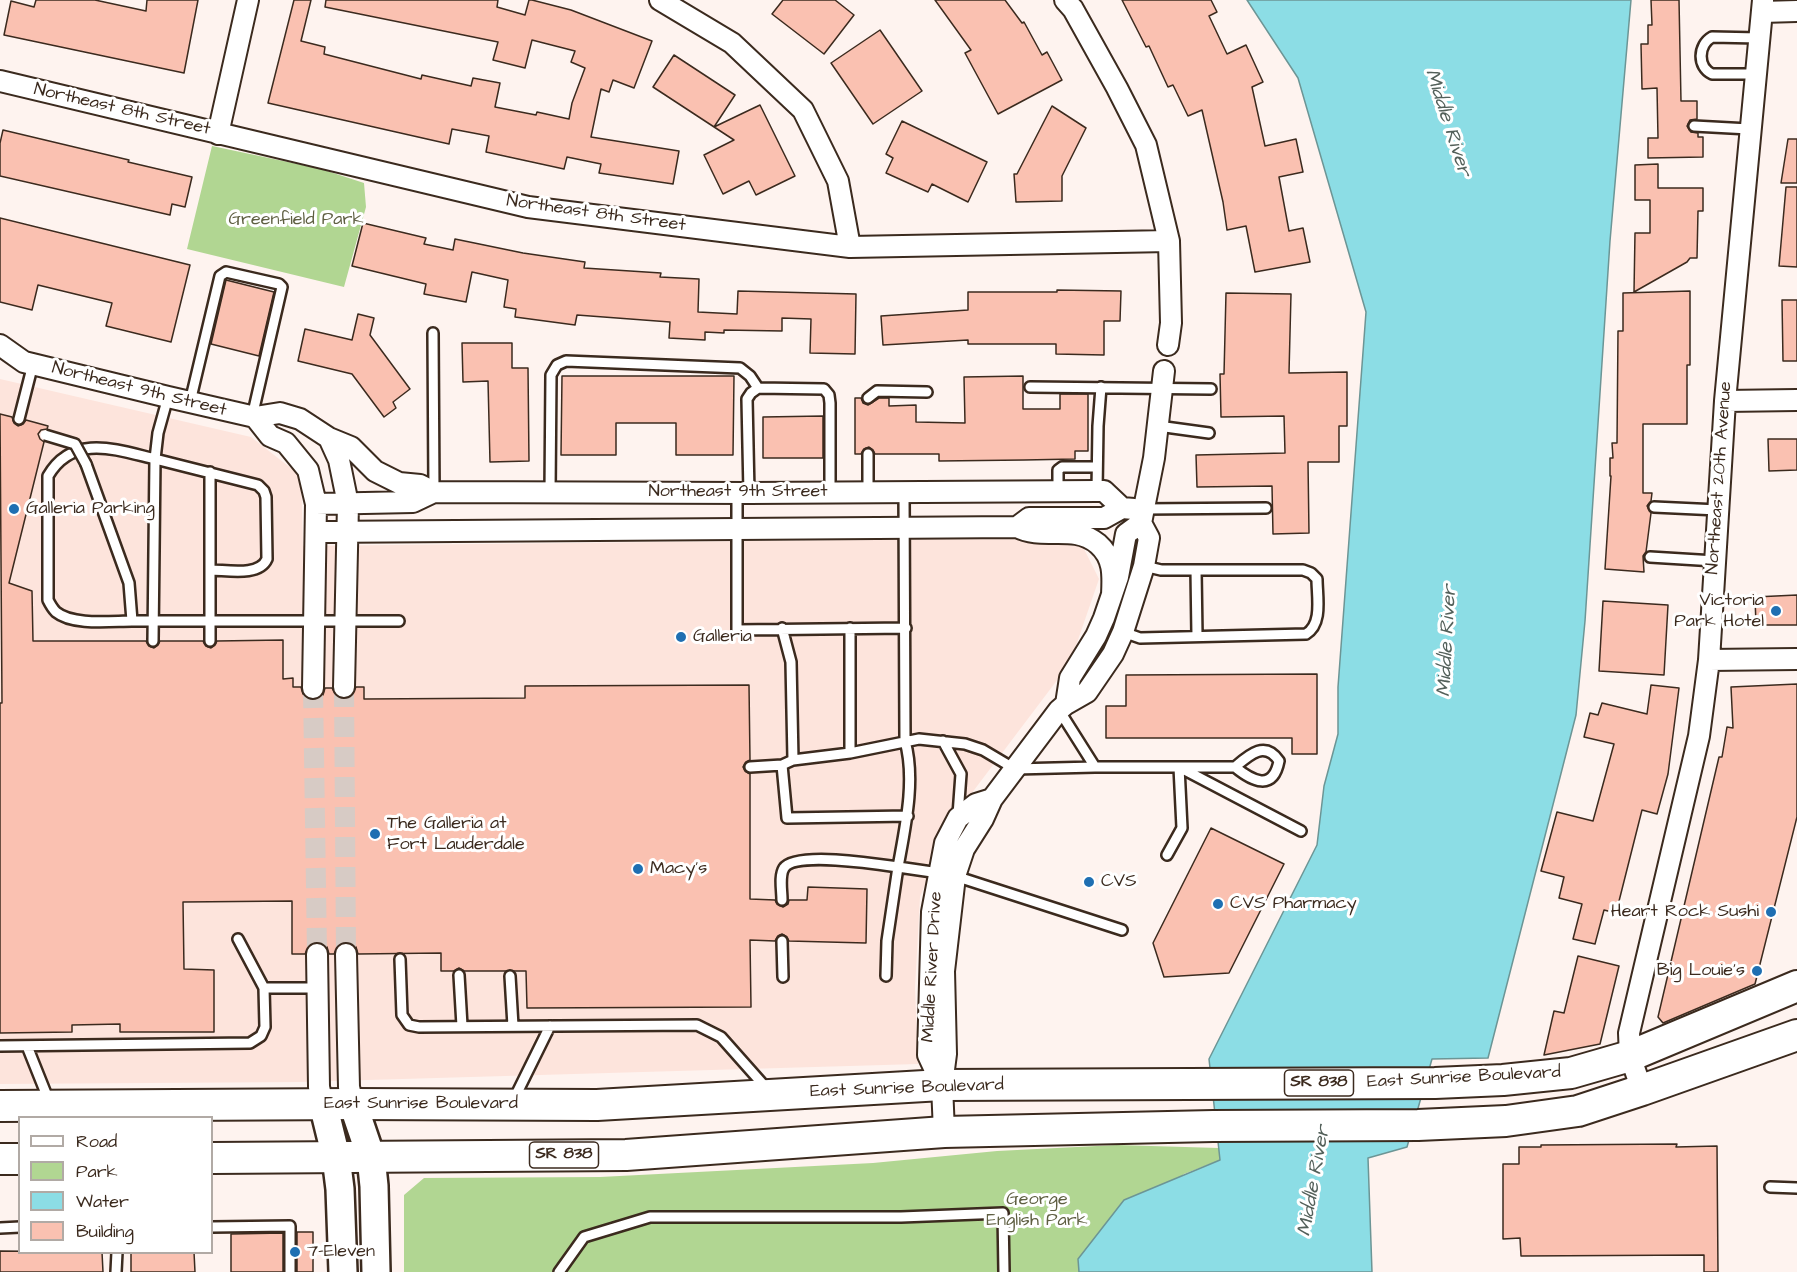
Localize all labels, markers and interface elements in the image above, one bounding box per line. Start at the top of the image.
water label: Middle River [1418,66,1476,180]
street label: Northeast 8th Street [32,79,212,141]
street label: Northeast 8th Street [505,191,687,237]
park label: Greenfield Park [229,209,363,231]
street label: Northeast 9th Street [49,358,229,422]
street label: Northeast 20th Avenue [1702,381,1738,575]
street label: Northeast 9th Street [648,481,828,503]
place label: Galleria Parking [26,498,155,520]
marker: Galleria Parking [7,502,21,516]
water label: Middle River [1433,585,1463,697]
place label: Victoria Park Hotel [1674,590,1764,632]
marker: Victoria Park Hotel [1769,604,1783,618]
place label: Galleria [693,626,752,648]
marker: Galleria [674,630,688,644]
place label: The Galleria at Fort Lauderdale [387,813,525,856]
marker: The Galleria at Fort Lauderdale [368,827,382,841]
place label: Macy's [650,858,707,880]
marker: Macy's [631,862,645,876]
place label: CVS [1101,871,1137,893]
marker: CVS [1082,875,1096,889]
street label: Middle River Drive [918,891,948,1043]
place label: CVS Pharmacy [1230,893,1357,915]
marker: CVS Pharmacy [1211,897,1225,911]
place label: Heart Rock Sushi [1611,901,1759,923]
marker: Heart Rock Sushi [1764,905,1778,919]
place label: Big Louie's [1657,960,1745,982]
marker: Big Louie's [1750,964,1764,978]
street label: East Sunrise Boulevard [1367,1062,1561,1094]
road number: SR 838 [1284,1070,1354,1096]
street label: East Sunrise Boulevard [810,1075,1004,1103]
street label: East Sunrise Boulevard [324,1093,518,1115]
legend [18,1116,213,1254]
water label: Middle River [1293,1124,1337,1238]
text: Road [76,1129,117,1154]
road number: SR 838 [530,1142,598,1168]
text: Park [76,1159,118,1184]
text: Water [76,1189,129,1214]
park label: George English Park [986,1189,1088,1232]
text: Building [76,1219,134,1244]
place label: 7-Eleven [307,1241,375,1263]
marker: 7-Eleven [288,1245,302,1259]

